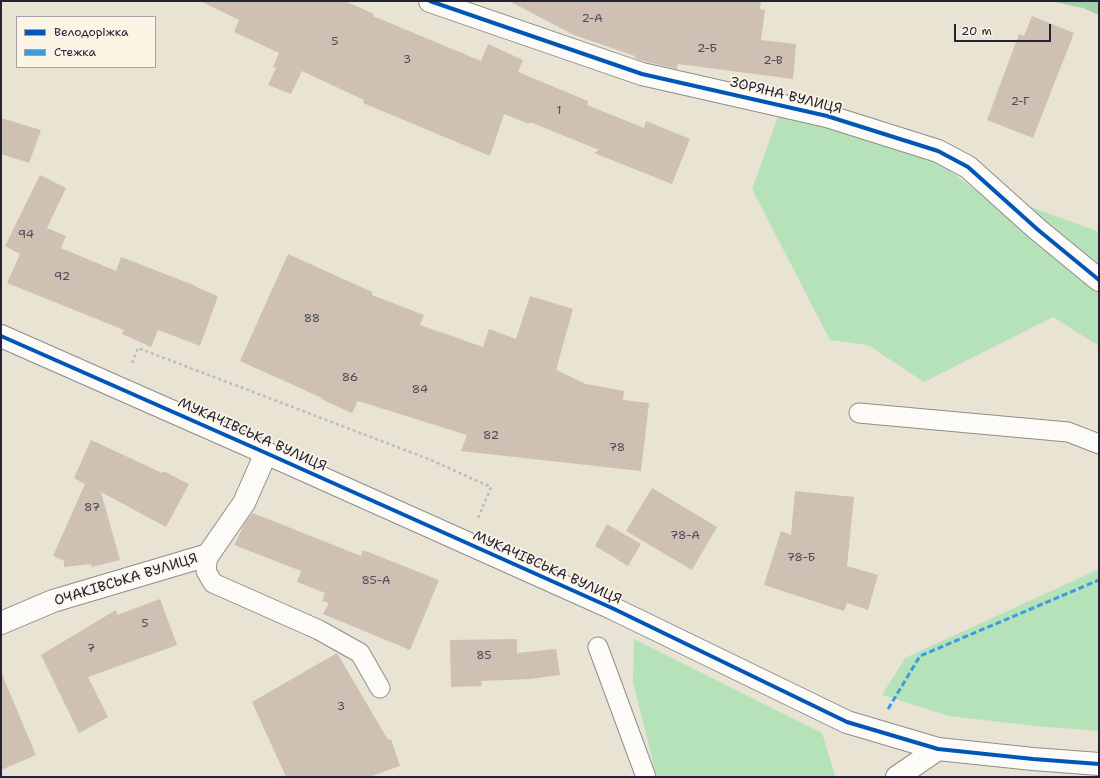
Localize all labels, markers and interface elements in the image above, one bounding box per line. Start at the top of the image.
house number: 2-А [581,12,603,26]
legend [16,16,156,68]
scale bar [956,16,1053,42]
text: 20 m [961,23,992,39]
text: Велодоріжка [54,24,128,40]
house number: 5 [331,35,339,49]
house number: 2-Б [697,42,717,56]
text: Стежка [54,44,96,60]
house number: 3 [403,53,411,67]
house number: 2-В [763,54,783,68]
street label: ЗОРЯНА ВУЛИЦЯ [728,74,844,118]
house number: 2-Г [1011,95,1029,109]
house number: 1 [556,104,562,118]
house number: 94 [18,228,34,242]
house number: 92 [54,270,70,284]
house number: 88 [304,312,320,326]
house number: 86 [342,371,358,385]
house number: 84 [412,383,428,397]
street label: МУКАЧІВСЬКА ВУЛИЦЯ [175,395,329,475]
house number: 82 [483,429,499,443]
house number: 78 [609,441,625,455]
house number: 87 [84,501,100,515]
street label: МУКАЧІВСЬКА ВУЛИЦЯ [470,528,624,608]
house number: 78-А [670,529,700,543]
street label: ОЧАКІВСЬКА ВУЛИЦЯ [52,550,200,610]
house number: 78-Б [787,551,815,565]
house number: 85-А [361,574,391,588]
house number: 5 [141,617,149,631]
house number: 7 [87,642,95,656]
house number: 85 [476,649,492,663]
house number: 3 [337,700,345,714]

